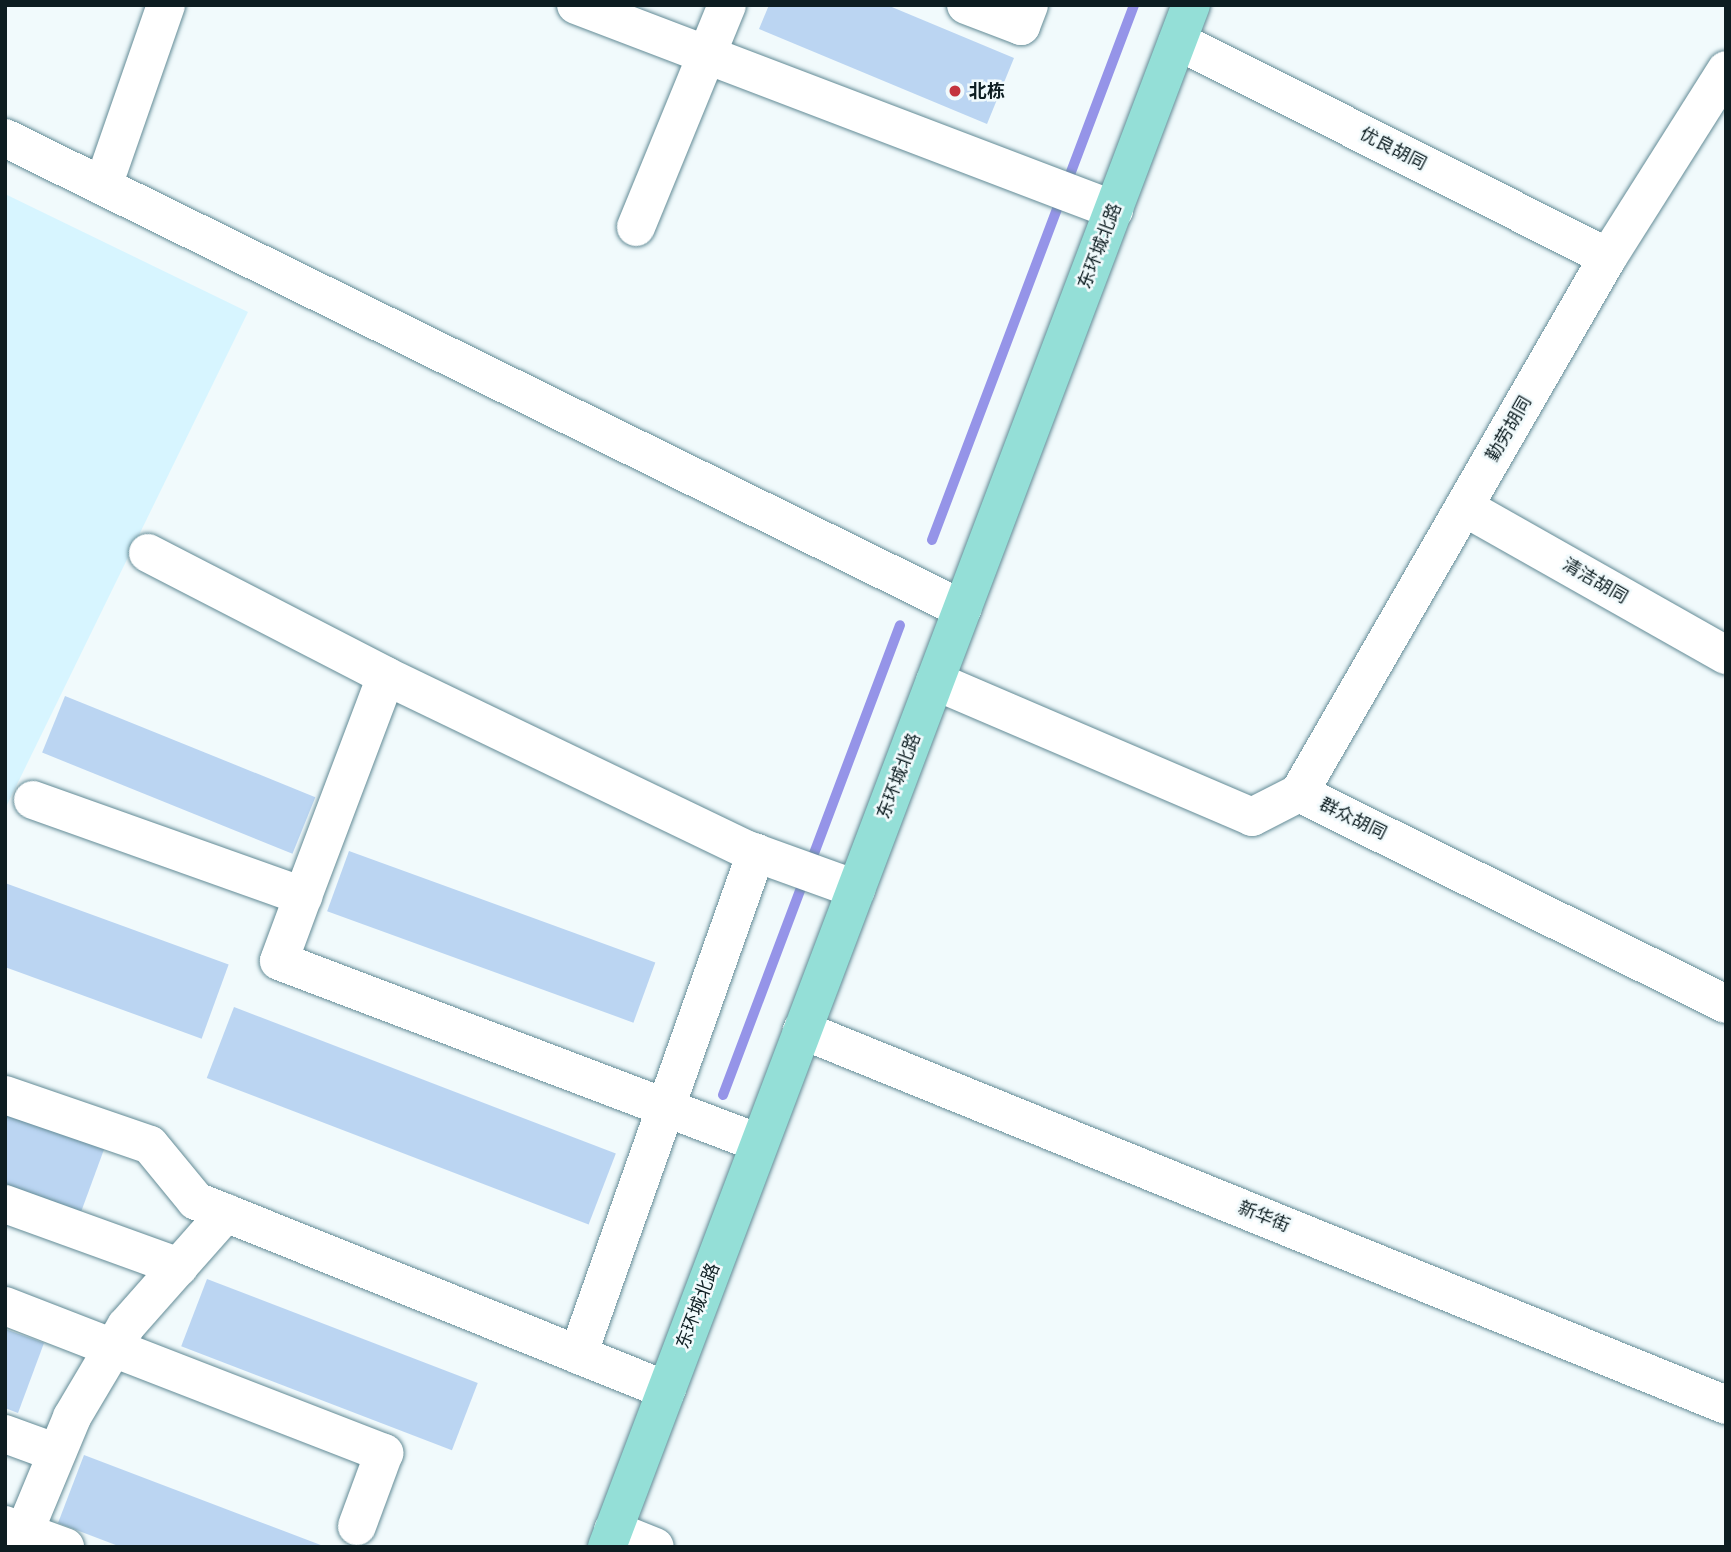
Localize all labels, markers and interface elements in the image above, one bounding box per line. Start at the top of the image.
place label: 北栋 [969,80,1005,102]
marker: 北栋 [947,83,963,99]
street label: 优良胡同 [1356,123,1430,175]
street label: 东环城北路 [1074,200,1126,292]
street label: 勤劳胡同 [1482,392,1536,466]
street label: 清洁胡同 [1558,554,1632,608]
street label: 东环城北路 [873,730,925,822]
street label: 群众胡同 [1316,794,1390,844]
street label: 新华街 [1235,1197,1293,1237]
street label: 东环城北路 [672,1260,724,1352]

